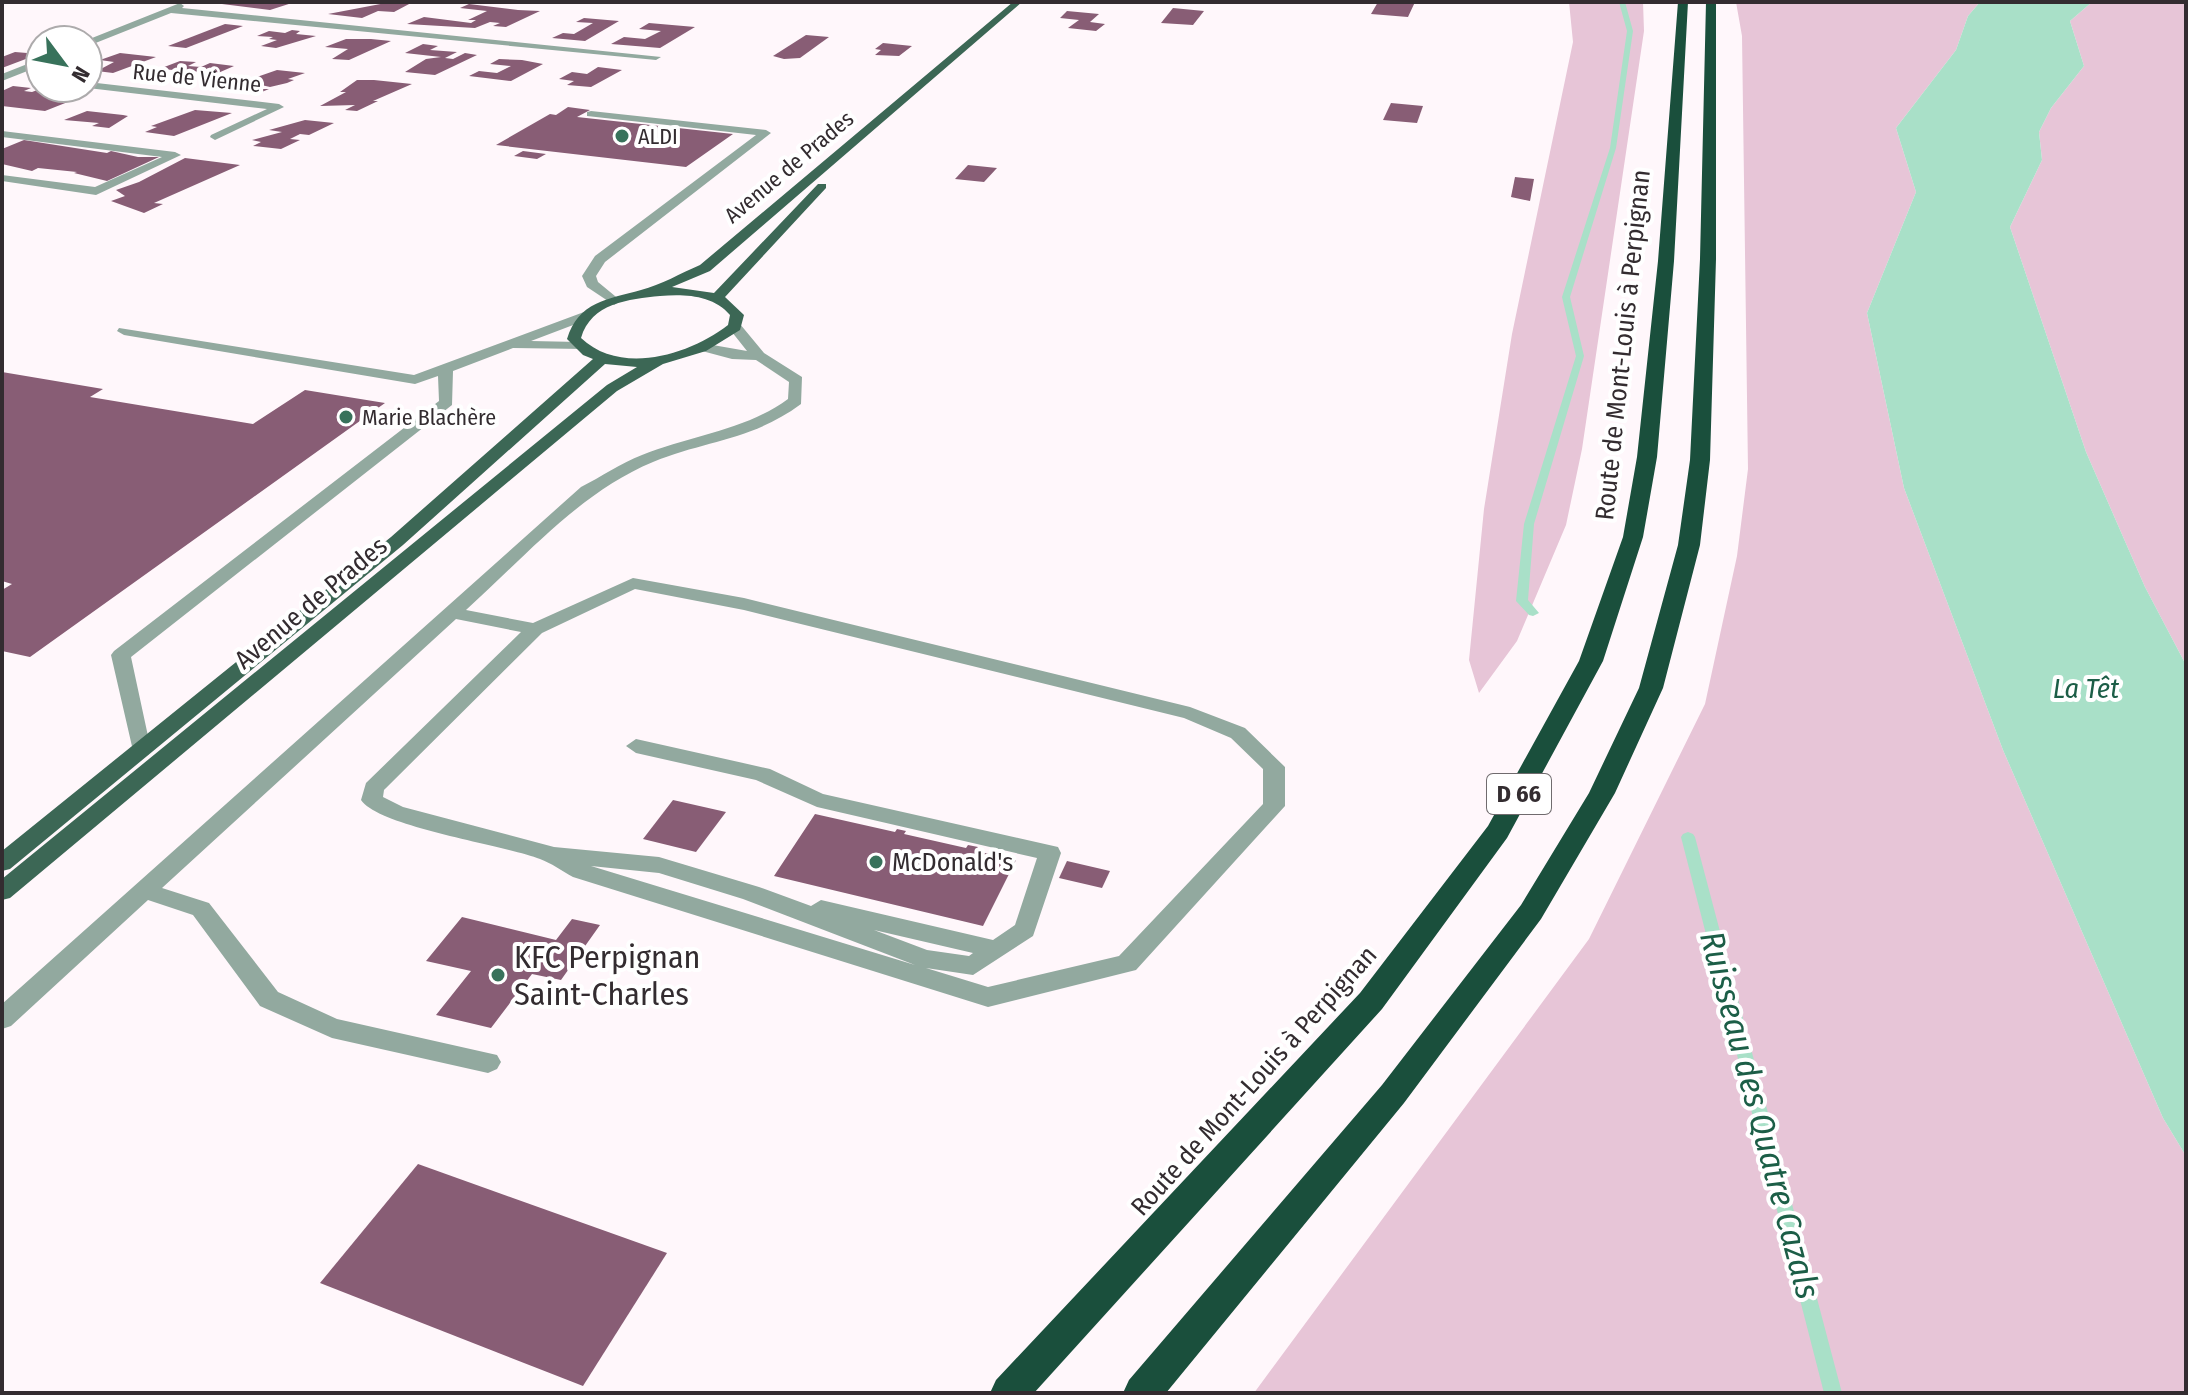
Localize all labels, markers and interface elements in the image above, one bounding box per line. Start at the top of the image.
north arrow [24,24,104,104]
street label: Rue de Vienne [131,58,263,98]
text: N [66,62,95,87]
street label: Avenue de Prades [719,105,859,229]
place label: ALDI [638,123,678,150]
marker: ALDI [613,127,631,145]
street label: Route de Mont-Louis à Perpignan [1589,168,1657,522]
place label: Marie Blachère [362,404,496,431]
marker: Marie Blachère [337,408,355,426]
street label: Avenue de Prades [229,530,393,676]
water label: La Têt [2053,672,2120,705]
road number: D 66 [1487,774,1551,814]
place label: McDonald's [892,847,1013,878]
marker: McDonald's [867,853,885,871]
water label: Ruisseau des Quatre Cazals [1691,927,1829,1303]
place label: KFC Perpignan Saint-Charles [514,938,700,1013]
street label: Route de Mont-Louis à Perpignan [1125,940,1383,1222]
marker: KFC Perpignan Saint-Charles [489,966,507,984]

